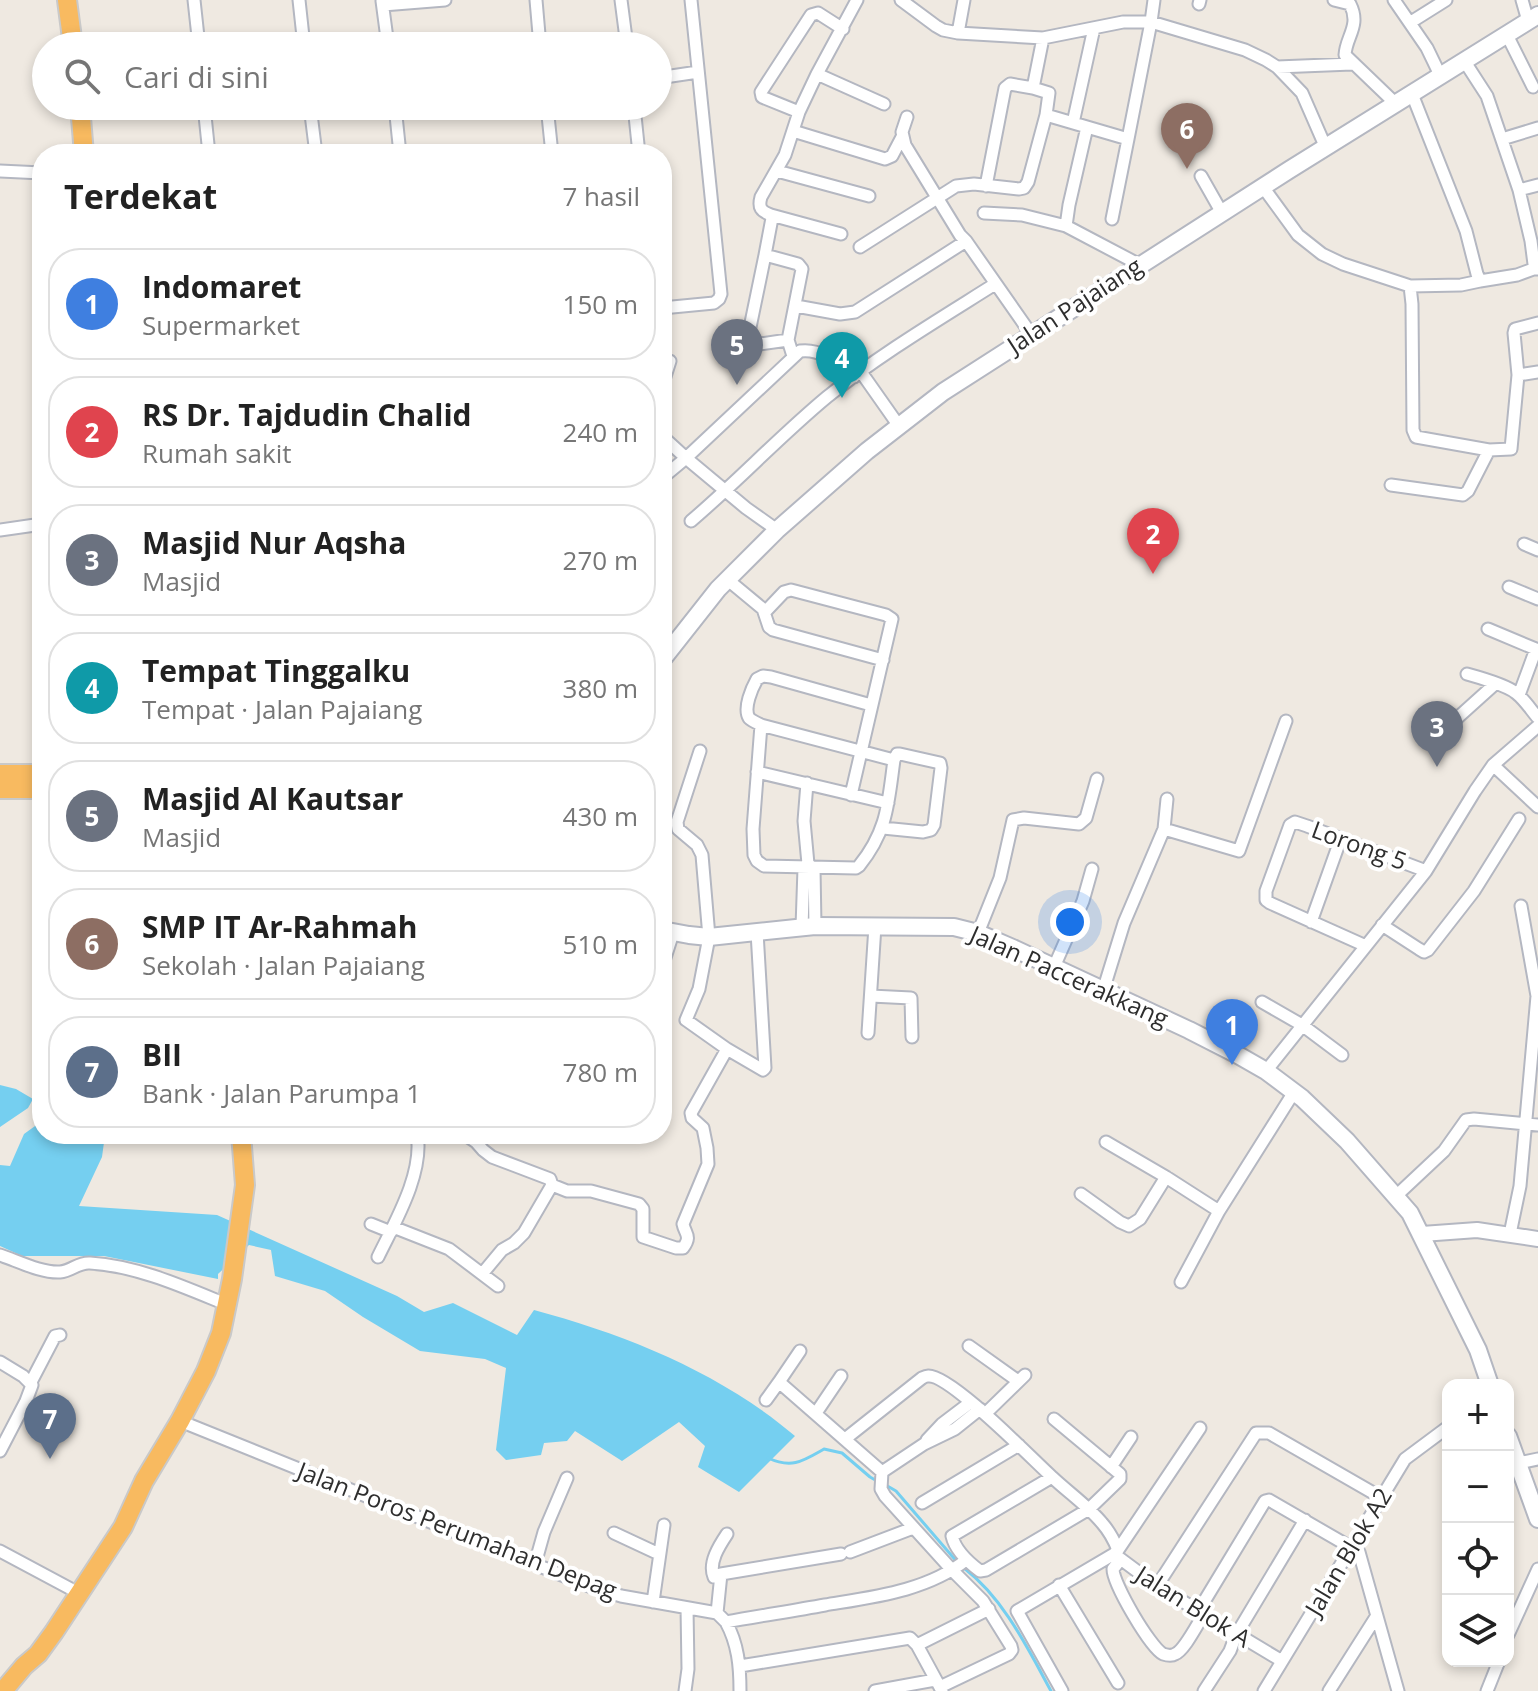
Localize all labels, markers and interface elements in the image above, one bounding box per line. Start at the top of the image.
search box [32,32,672,120]
icon: search [60,54,104,98]
text: Cari di sini [124,56,269,97]
pin: 6 [1161,103,1213,169]
text: Terdekat [64,173,217,219]
text: 7 hasil [562,178,640,214]
street label: Jalan Pajaiang [999,249,1148,362]
text: Indomaret [142,266,301,307]
text: 1 [85,286,99,322]
text: 150 m [563,286,638,322]
text: Supermarket [142,307,300,343]
pin: 5 [711,319,763,385]
pin: 4 [816,332,868,398]
text: RS Dr. Tajdudin Chalid [142,394,472,435]
text: 2 [85,414,99,450]
text: 240 m [563,414,638,450]
text: Rumah sakit [142,435,292,471]
pin: 2 [1127,508,1179,574]
text: Masjid Nur Aqsha [142,522,406,563]
text: 3 [85,542,99,578]
text: 270 m [563,542,638,578]
text: Masjid [142,563,221,599]
text: Tempat Tinggalku [142,650,410,691]
text: 4 [85,670,99,706]
text: 380 m [563,670,638,706]
text: Tempat · Jalan Pajaiang [142,691,422,727]
pin: 3 [1411,701,1463,767]
text: Masjid Al Kautsar [142,778,404,819]
text: 5 [85,798,99,834]
text: 430 m [563,798,638,834]
street label: Lorong 5 [1307,812,1412,877]
text: Masjid [142,819,221,855]
your location [1050,902,1090,942]
text: SMP IT Ar-Rahmah [142,906,417,947]
street label: Jalan Paccerakkang [963,916,1174,1034]
text: 6 [85,926,99,962]
text: 510 m [563,926,638,962]
text: Sekolah · Jalan Pajaiang [142,947,425,983]
pin: 1 [1206,999,1258,1065]
text: BII [142,1034,182,1075]
text: 7 [85,1054,99,1090]
text: 780 m [563,1054,638,1090]
text: Bank · Jalan Parumpa 1 [142,1075,421,1111]
map controls [1442,1379,1514,1667]
button: + [1442,1379,1514,1451]
pin: 7 [24,1393,76,1459]
button: − [1442,1451,1514,1523]
street label: Jalan Poros Perumahan Depag [291,1453,622,1606]
street label: Jalan Blok A2 [1295,1481,1399,1623]
button: locate [1442,1523,1514,1595]
street label: Jalan Blok A [1128,1556,1258,1655]
button: layers [1442,1595,1514,1667]

